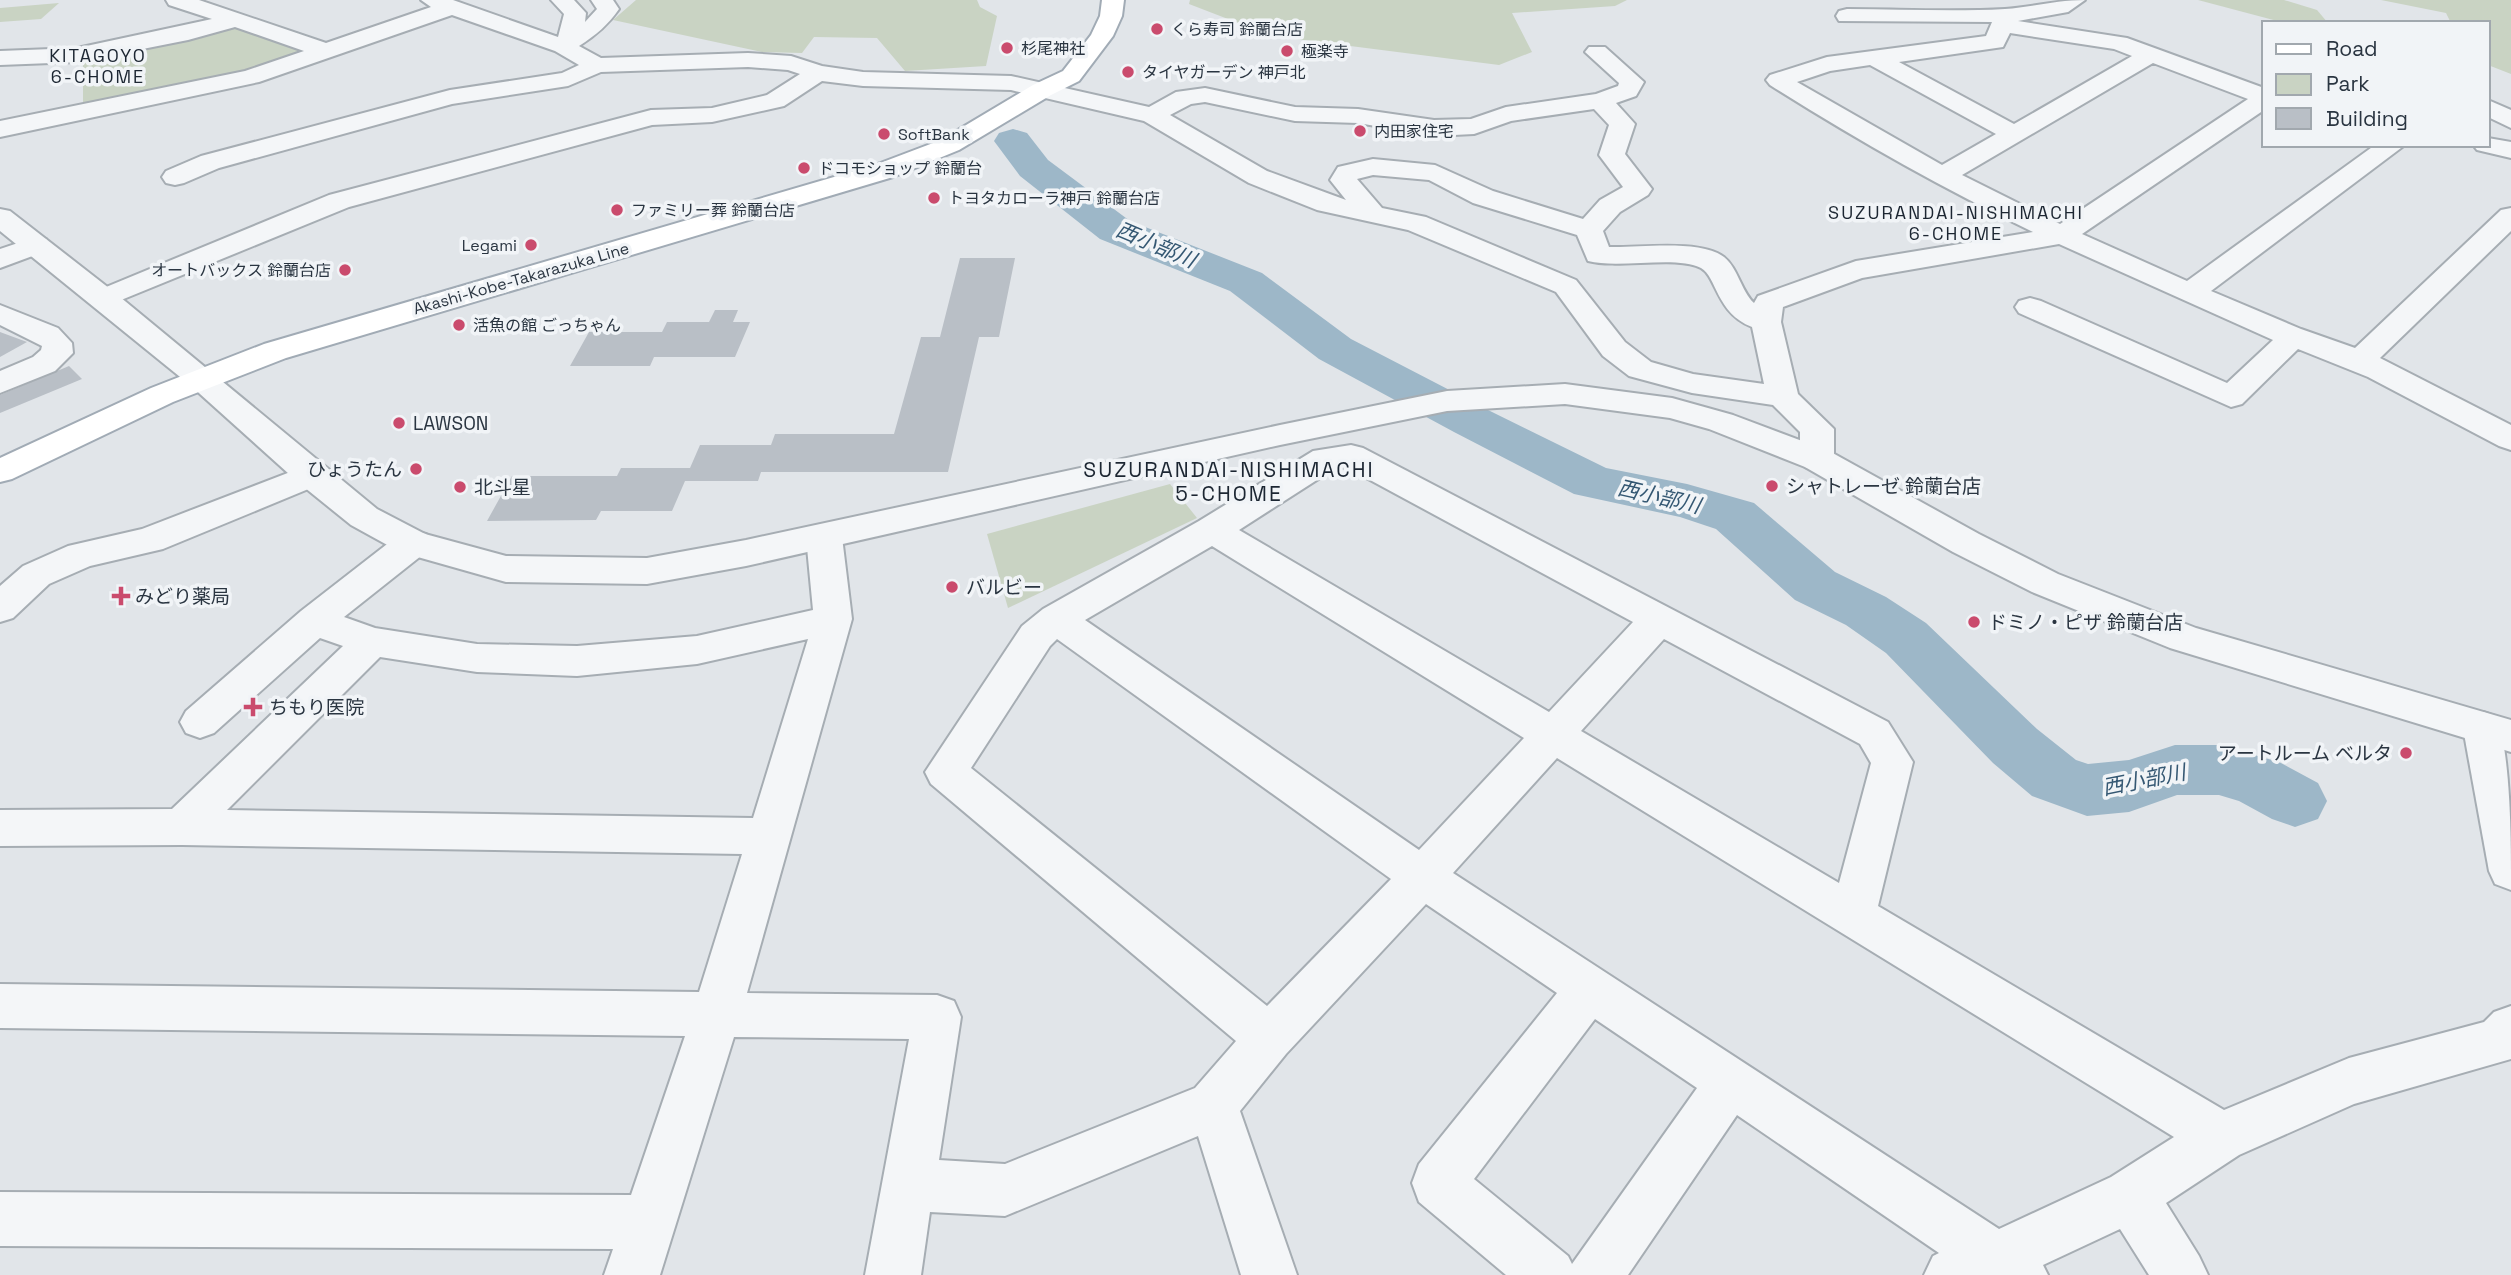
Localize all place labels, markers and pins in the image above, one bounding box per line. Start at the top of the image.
place label: くら寿司 鈴蘭台店 [1171,19,1303,40]
marker: くら寿司 鈴蘭台店 [1149,21,1165,37]
place label: 杉尾神社 [1021,38,1085,59]
marker: 杉尾神社 [999,40,1015,56]
place label: 極楽寺 [1301,41,1349,62]
marker: 極楽寺 [1279,43,1295,59]
place label: タイヤガーデン 神戸北 [1142,62,1306,83]
marker: タイヤガーデン 神戸北 [1120,64,1136,80]
place label: 内田家住宅 [1374,121,1454,142]
marker: 内田家住宅 [1352,123,1368,139]
place label: SoftBank [898,124,970,145]
marker: SoftBank [876,126,892,142]
place label: ドコモショップ 鈴蘭台 [818,158,982,179]
marker: ドコモショップ 鈴蘭台 [796,160,812,176]
place label: トヨタカローラ神戸 鈴蘭台店 [948,188,1160,209]
marker: トヨタカローラ神戸 鈴蘭台店 [926,190,942,206]
place label: ファミリー葬 鈴蘭台店 [631,200,795,221]
marker: ファミリー葬 鈴蘭台店 [609,202,625,218]
place label: Legami [462,235,517,256]
marker: Legami [523,237,539,253]
place label: オートバックス 鈴蘭台店 [151,260,331,281]
marker: オートバックス 鈴蘭台店 [337,262,353,278]
place label: 活魚の館 ごっちゃん [473,315,621,336]
marker: 活魚の館 ごっちゃん [451,317,467,333]
place label: LAWSON [413,411,488,436]
marker: LAWSON [391,415,407,431]
place label: ひょうたん [307,457,402,482]
marker: ひょうたん [408,461,424,477]
place label: シャトレーゼ 鈴蘭台店 [1786,474,1981,499]
place label: 北斗星 [474,475,531,500]
marker: シャトレーゼ 鈴蘭台店 [1764,478,1780,494]
marker: 北斗星 [452,479,468,495]
place label: バルビー [966,575,1042,600]
marker: バルビー [944,579,960,595]
place label: みどり薬局 [135,584,230,609]
marker: みどり薬局 [113,588,129,604]
place label: ドミノ・ピザ 鈴蘭台店 [1988,610,2183,635]
marker: ドミノ・ピザ 鈴蘭台店 [1966,614,1982,630]
place label: ちもり医院 [269,695,364,720]
marker: ちもり医院 [243,697,263,717]
place label: アートルーム ベルタ [2218,741,2392,766]
marker: アートルーム ベルタ [2398,745,2414,761]

